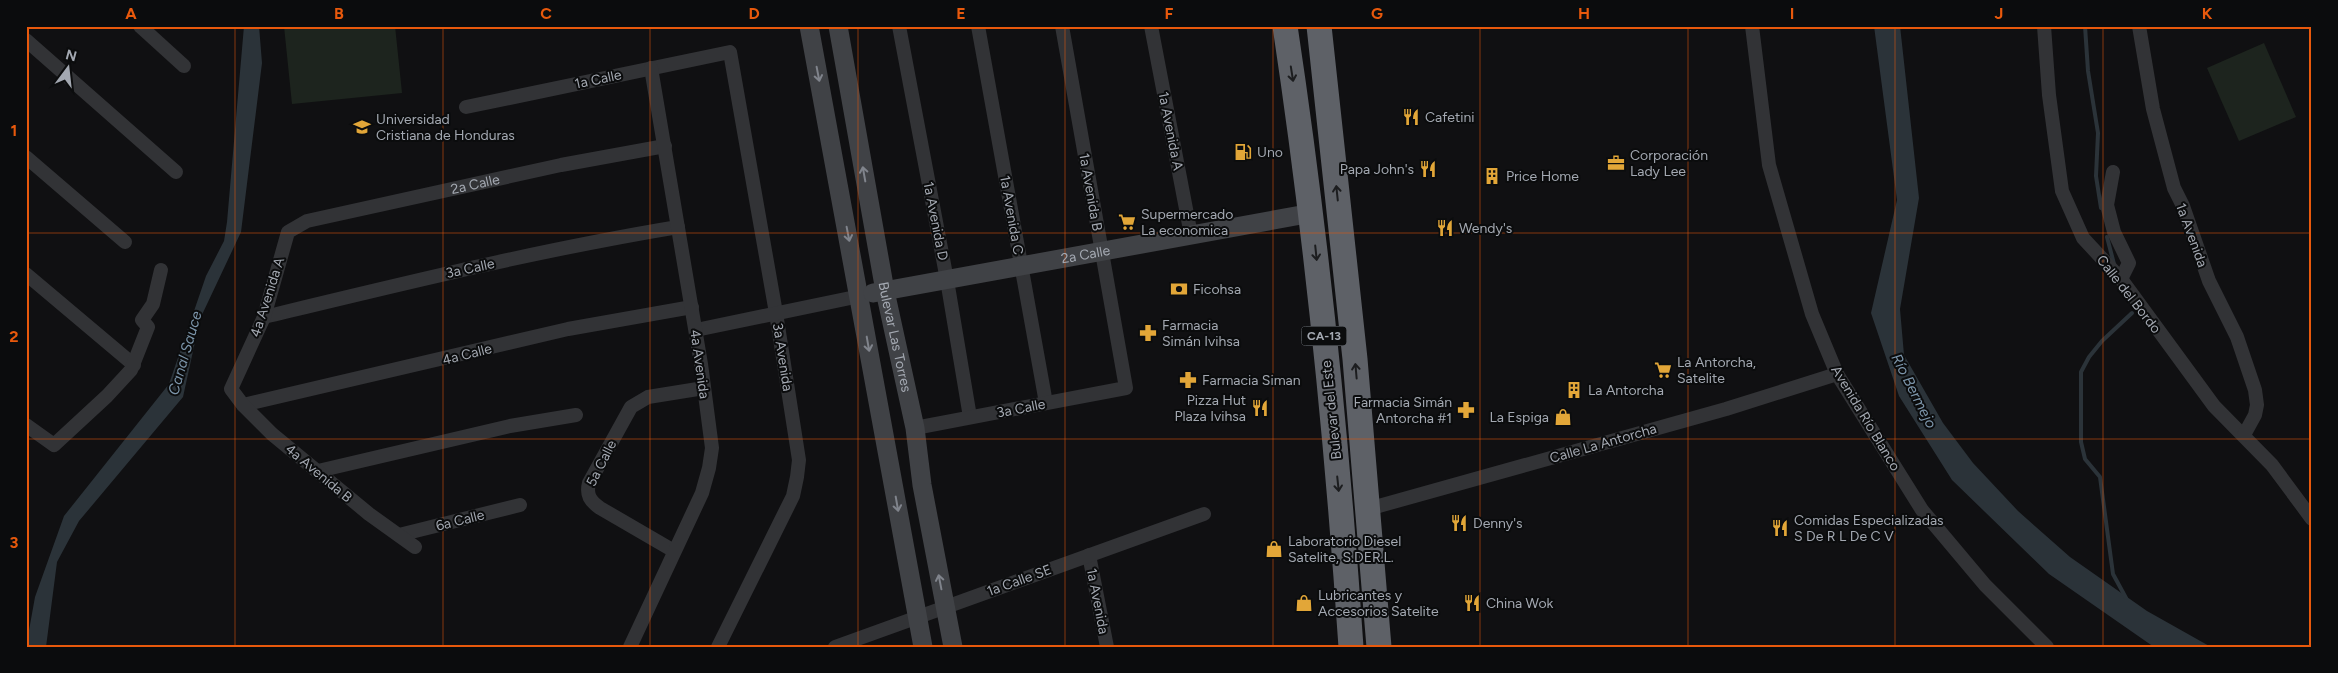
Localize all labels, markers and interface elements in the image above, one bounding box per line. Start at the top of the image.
text: A [125,4,137,23]
text: B [334,4,344,23]
text: C [540,4,552,23]
text: D [748,4,760,23]
text: E [956,4,966,23]
text: F [1165,4,1174,23]
text: G [1371,4,1383,23]
text: H [1578,4,1590,23]
text: I [1790,4,1794,23]
text: J [1995,4,2003,23]
text: K [2202,4,2213,23]
north arrow [42,42,92,92]
text: N [64,46,79,66]
street label: 1a Calle [573,66,623,93]
one-way arrow [814,66,824,82]
one-way arrow [1288,66,1298,82]
street label: 1a Avenida A [1155,90,1187,172]
restaurant icon: Cafetini [1401,107,1421,127]
place label: Cafetini [1425,109,1475,126]
place label: Universidad Cristiana de Honduras [376,111,515,144]
school or university icon: Universidad Cristiana de Honduras [352,117,372,137]
text: 1 [11,121,17,140]
fuel station icon: Uno [1233,142,1253,162]
place label: Uno [1257,144,1283,161]
place label: Corporación Lady Lee [1630,147,1708,180]
street label: 1a Avenida B [1075,152,1106,232]
office icon: Corporación Lady Lee [1606,153,1626,173]
restaurant icon: Papa John's [1418,159,1438,179]
place label: Papa John's [1340,161,1414,178]
one-way arrow [859,166,869,182]
building icon: Price Home [1482,166,1502,186]
place label: Price Home [1506,168,1579,185]
street label: 2a Calle [449,171,502,198]
street label: 1a Avenida C [996,174,1027,256]
street label: 1a Avenida D [920,180,951,262]
one-way arrow [1332,185,1341,201]
street label: 1a Avenida [2172,201,2211,269]
place label: Supermercado La economica [1141,206,1233,239]
supermarket icon: Supermercado La economica [1117,212,1137,232]
restaurant icon: Wendy's [1435,218,1455,238]
place label: Wendy's [1459,220,1512,237]
one-way arrow [844,226,853,242]
street label: 2a Calle [1060,242,1112,268]
one-way arrow [1311,245,1321,261]
street label: Calle del Bordo [2093,252,2164,337]
street label: 4a Avenida A [247,255,288,339]
street label: 3a Calle [444,255,496,282]
bank icon: Ficohsa [1169,279,1189,299]
street label: Bulevar Las Torres [875,280,915,394]
place label: Ficohsa [1193,281,1241,298]
water label: Canal Sauce [164,309,206,397]
place label: Farmacia Simán Ivihsa [1162,317,1240,350]
street label: 3a Avenida [769,322,796,392]
pharmacy icon: Farmacia Simán Ivihsa [1138,323,1158,343]
road number: CA-13 [1302,326,1346,346]
text: 2 [9,327,19,346]
street label: 4a Avenida [686,328,713,400]
one-way arrow [864,335,874,351]
street label: 4a Calle [441,340,494,369]
water label: Río Bermejo [1888,351,1941,432]
place label: La Antorcha, Satelite [1677,354,1756,387]
street label: Bulevar del Este [1318,359,1345,460]
supermarket icon: La Antorcha, Satelite [1653,360,1673,380]
street label: Avenida Río Blanco [1827,363,1904,474]
one-way arrow [1351,364,1361,380]
pharmacy icon: Farmacia Siman [1178,370,1198,390]
place label: Farmacia Siman [1202,372,1301,389]
building icon: La Antorcha [1564,380,1584,400]
place label: La Antorcha [1588,382,1664,399]
place label: Pizza Hut Plaza Ivihsa [1174,392,1246,425]
place label: Farmacia Simán Antorcha #1 [1353,394,1452,427]
street label: 3a Calle [995,395,1047,422]
restaurant icon: Pizza Hut Plaza Ivihsa [1250,398,1270,418]
pharmacy icon: Farmacia Simán Antorcha #1 [1456,400,1476,420]
shop icon: La Espiga [1553,407,1573,427]
place label: La Espiga [1489,409,1549,426]
street label: Calle La Antorcha [1548,420,1659,467]
street label: 5a Calle [583,437,620,489]
street label: 4a Avenida B [282,441,355,506]
one-way arrow [1334,476,1343,492]
one-way arrow [892,495,902,511]
street label: 6a Calle [434,506,487,535]
place label: Comidas Especializadas S De R L De C V [1794,512,1944,545]
restaurant icon: Denny's [1449,513,1469,533]
place label: Denny's [1473,515,1522,532]
restaurant icon: Comidas Especializadas S De R L De C V [1770,518,1790,538]
text: 3 [10,533,19,552]
place label: Laboratorio Diesel Satelite, S.DER.L. [1288,533,1401,566]
shop icon: Laboratorio Diesel Satelite, S.DER.L. [1264,539,1284,559]
street label: 1a Calle SE [984,561,1054,600]
street label: 1a Avenida [1083,567,1112,636]
one-way arrow [935,574,945,590]
place label: Lubricantes y Accesorios Satelite [1318,587,1439,620]
shop icon: Lubricantes y Accesorios Satelite [1294,593,1314,613]
restaurant icon: China Wok [1462,593,1482,613]
place label: China Wok [1486,595,1554,612]

